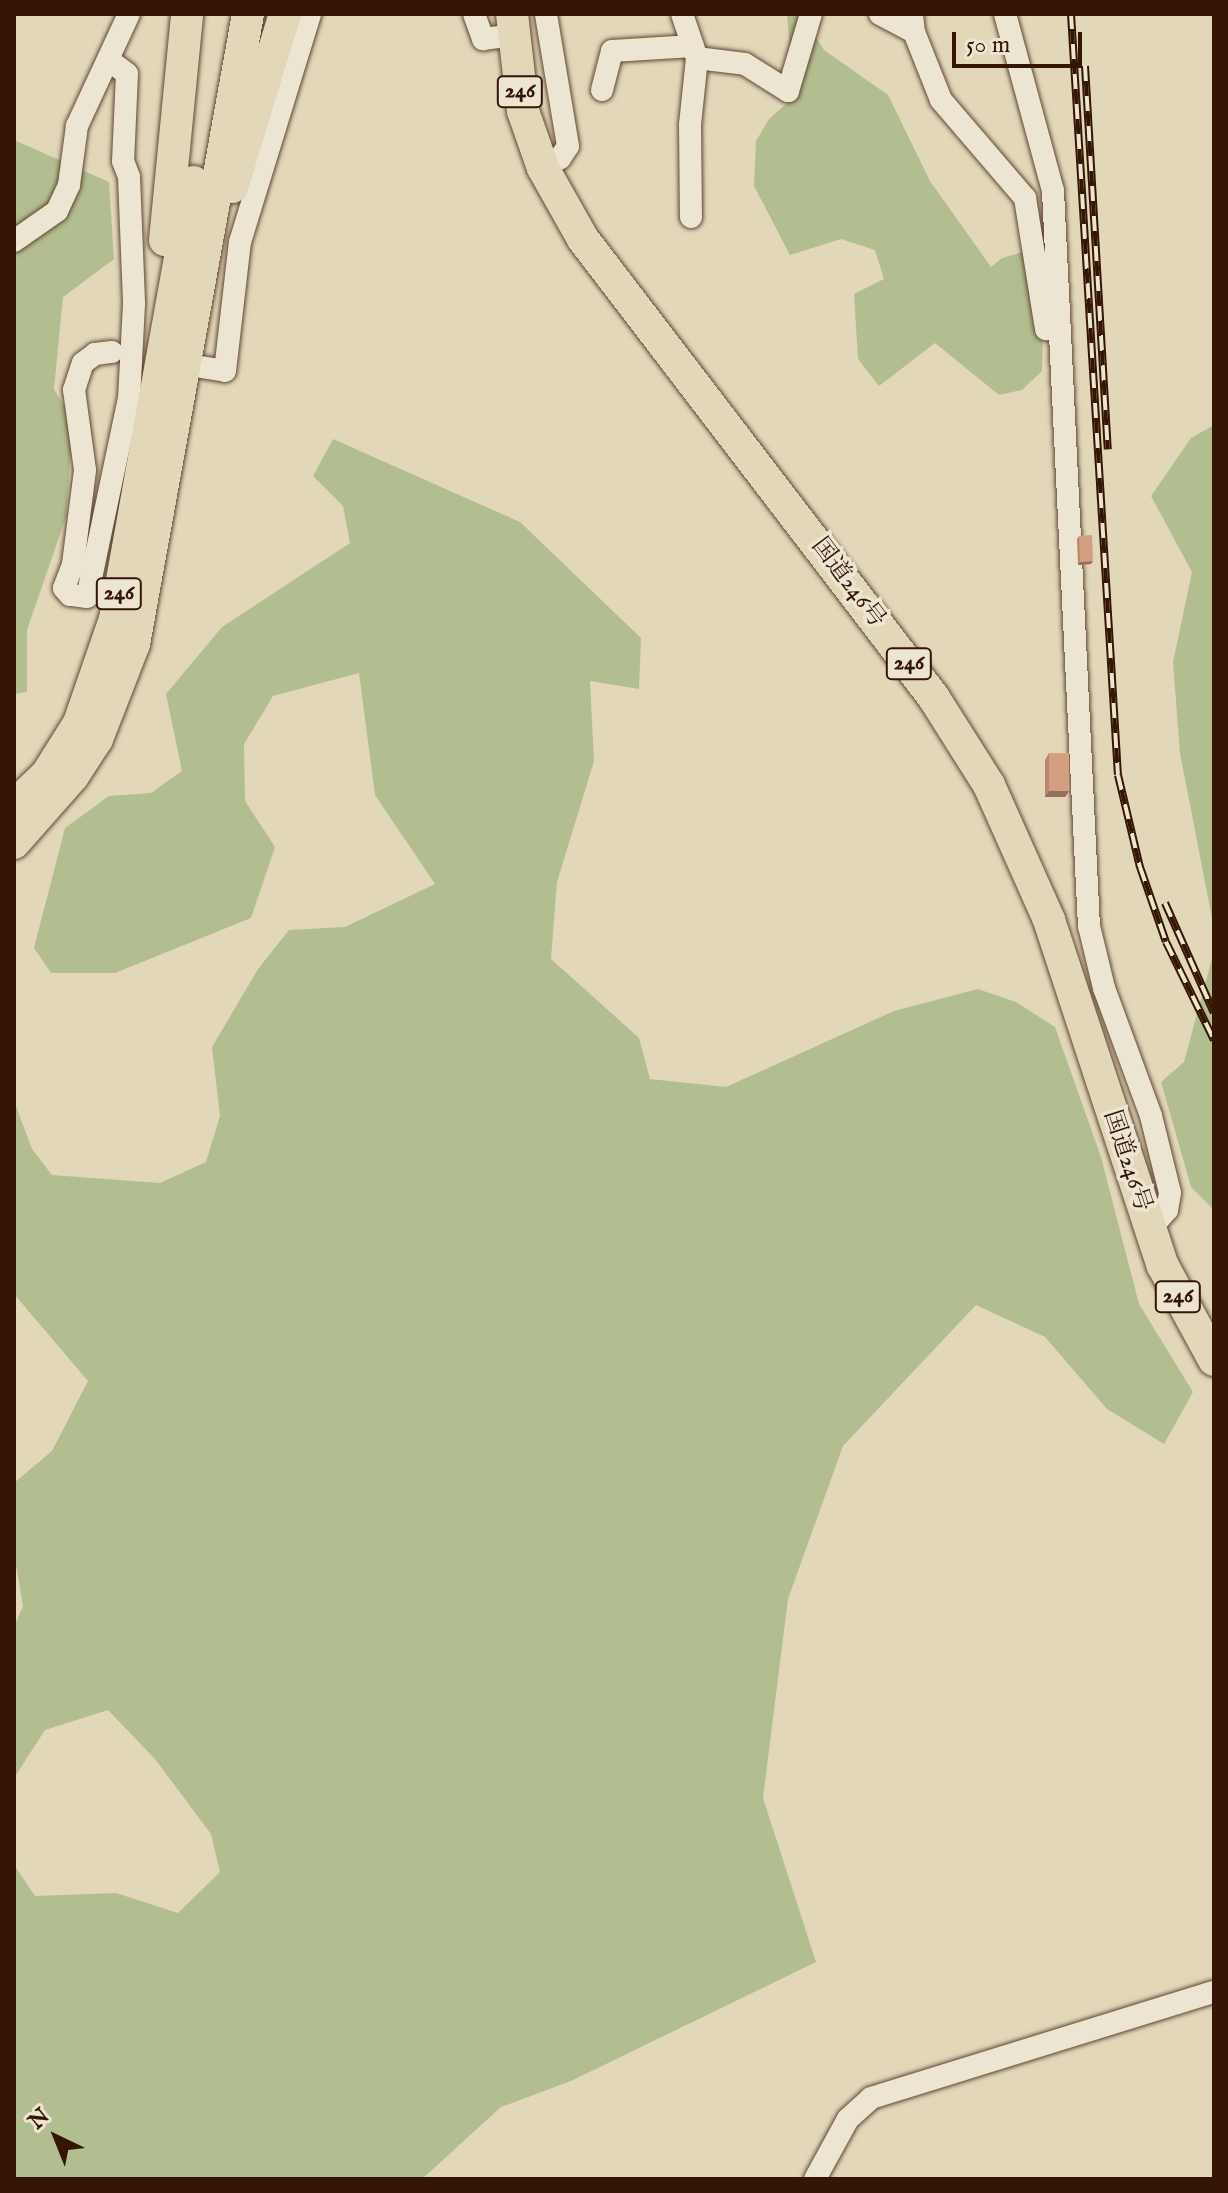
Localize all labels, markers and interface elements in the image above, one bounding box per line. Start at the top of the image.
scale bar [956,16,1086,66]
text: 50 m [966,30,1010,61]
road number: 246 [496,74,544,110]
street label: 国道246号 [805,532,891,634]
road number: 246 [95,576,143,612]
road number: 246 [885,646,933,682]
street label: 国道246号 [1097,1107,1157,1215]
road number: 246 [1154,1279,1202,1315]
north arrow [16,2097,96,2177]
text: N [23,2103,56,2136]

